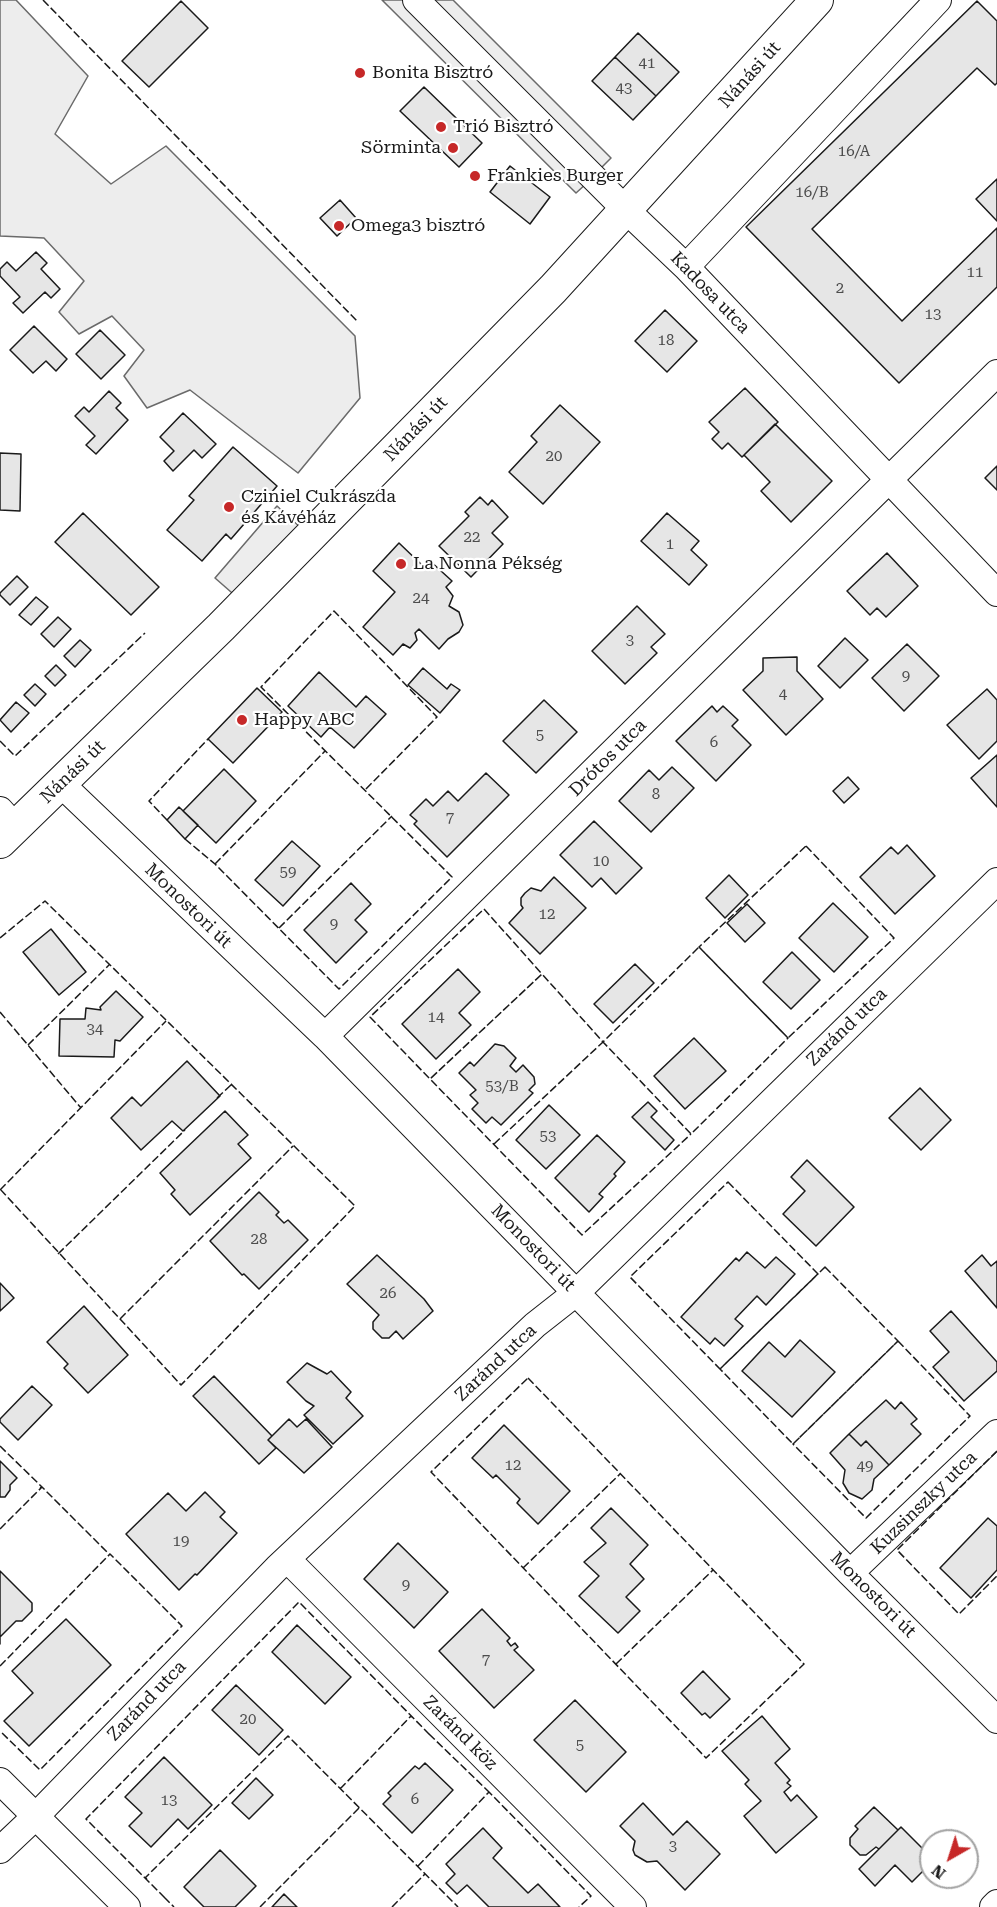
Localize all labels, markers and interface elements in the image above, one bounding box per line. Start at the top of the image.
street label: Nánási út [715,37,785,113]
house number: 41 [639,55,655,73]
place label: Bonita Bisztró [372,62,493,84]
marker: Bonita Bisztró [353,66,367,80]
house number: 43 [616,80,632,98]
place label: Trió Bisztró [453,116,553,138]
marker: Trió Bisztró [434,120,448,134]
place label: Sörminta [361,137,441,159]
marker: Sörminta [446,141,460,155]
house number: 16/A [838,143,870,161]
place label: Frankies Burger [487,165,623,187]
marker: Frankies Burger [468,169,482,183]
house number: 16/B [795,184,829,202]
place label: Omega3 bisztró [351,215,485,237]
marker: Omega3 bisztró [332,219,346,233]
street label: Kadosa utca [666,248,754,338]
house number: 11 [967,264,983,282]
house number: 2 [836,280,844,298]
house number: 13 [925,306,941,324]
house number: 18 [658,332,674,350]
street label: Nánási út [380,392,452,466]
house number: 20 [546,448,562,466]
place label: Cziniel Cukrászda és Kávéház [241,486,396,528]
marker: Cziniel Cukrászda és Kávéház [222,500,236,514]
house number: 22 [464,529,480,547]
house number: 1 [666,536,674,554]
place label: La Nonna Pékség [413,553,562,575]
marker: La Nonna Pékség [394,557,408,571]
house number: 24 [413,590,429,608]
house number: 3 [626,632,634,650]
house number: 9 [902,668,910,686]
house number: 4 [779,686,787,704]
place label: Happy ABC [254,709,354,731]
marker: Happy ABC [235,713,249,727]
street label: Drótos utca [565,715,651,801]
house number: 5 [536,727,544,745]
house number: 6 [710,734,718,752]
street label: Nánási út [36,736,110,808]
house number: 8 [652,786,660,804]
house number: 7 [446,809,454,827]
house number: 10 [593,853,609,871]
street label: Monostori út [140,859,236,953]
house number: 59 [280,864,296,882]
house number: 12 [539,906,555,924]
house number: 9 [330,916,338,934]
street label: Zaránd utca [802,983,892,1071]
house number: 14 [428,1009,444,1027]
house number: 34 [87,1021,103,1039]
house number: 53/B [485,1078,519,1096]
house number: 53 [540,1128,556,1146]
street label: Monostori út [486,1200,580,1296]
house number: 28 [251,1231,267,1249]
house number: 26 [380,1285,396,1303]
street label: Zaránd utca [451,1320,541,1406]
street label: Kuzsinszky utca [866,1447,982,1559]
house number: 12 [505,1457,521,1475]
house number: 49 [857,1458,873,1476]
house number: 19 [173,1533,189,1551]
street label: Monostori út [826,1548,920,1642]
house number: 9 [402,1577,410,1595]
house number: 7 [482,1651,490,1669]
street label: Zaránd utca [103,1656,191,1746]
street label: Zaránd köz [418,1691,502,1775]
house number: 20 [240,1711,256,1729]
house number: 5 [576,1737,584,1755]
house number: 6 [411,1791,419,1809]
house number: 13 [161,1792,177,1810]
north arrow [919,1829,979,1889]
house number: 3 [669,1838,677,1856]
text: N [928,1861,949,1883]

